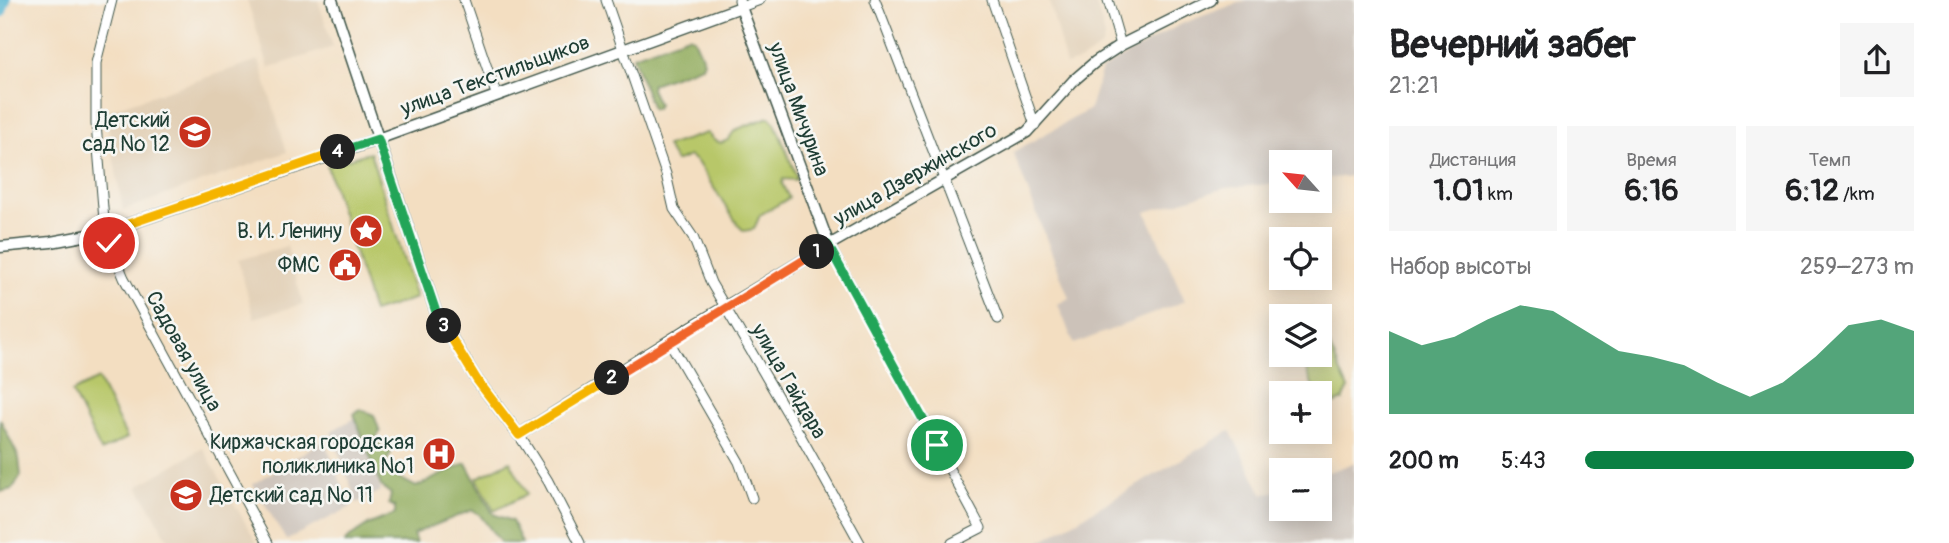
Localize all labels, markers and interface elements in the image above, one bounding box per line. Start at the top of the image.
text: Вечерний забег [1389,21,1636,69]
button: share [1840,23,1914,97]
street label: улица Текстильщиков [396,29,593,123]
street label: улица Мичурина [761,38,835,180]
text: 21:21 [1389,71,1439,100]
place label: Детский сад № 12 [82,107,170,158]
school or university icon: Детский сад № 12 [176,113,214,151]
street label: улица Дзержинского [828,117,1002,233]
pin: 4 [320,134,356,170]
text: 4 [332,139,343,163]
text: Дистанция [1430,148,1516,172]
text: Время [1626,148,1677,172]
text: Темп [1809,148,1851,172]
north arrow [1269,150,1332,214]
map controls [1269,150,1332,521]
text: 1.01 [1433,172,1484,209]
text: 6:16 [1624,172,1679,209]
text: 6:12 [1785,172,1839,209]
text: km [1484,182,1513,206]
text: /km [1839,182,1875,206]
place icon: В. И. Ленину [347,212,385,250]
pin [79,213,139,273]
place label: В. И. Ленину [237,218,342,245]
icon: check [90,224,128,262]
button: locate [1269,227,1332,290]
pin: 1 [800,234,834,270]
text: 1 [813,239,820,263]
public building icon: ФМС [326,246,364,284]
place label: ФМС [278,252,320,279]
text: Набор высоты [1389,252,1531,281]
text: 259–273 m [1800,252,1914,281]
street label: Садовая улица [139,286,228,416]
button: layers [1269,304,1332,367]
pin: 3 [426,308,462,344]
text: 3 [438,313,449,337]
street label: улица Гайдара [744,318,832,444]
pin: 2 [594,360,630,396]
text: 2 [606,365,617,389]
button: + [1269,381,1332,444]
pin [907,415,967,475]
icon: arrive [918,426,956,464]
place label: Киржачская городская поликлиника №1 [210,429,414,480]
hospital icon: Киржачская городская поликлиника №1 [420,435,458,473]
text: 200 m [1389,446,1459,475]
text: 5:43 [1501,446,1546,475]
button: − [1269,458,1332,521]
school or university icon: Детский сад № 11 [167,476,205,514]
place label: Детский сад № 11 [209,482,373,509]

